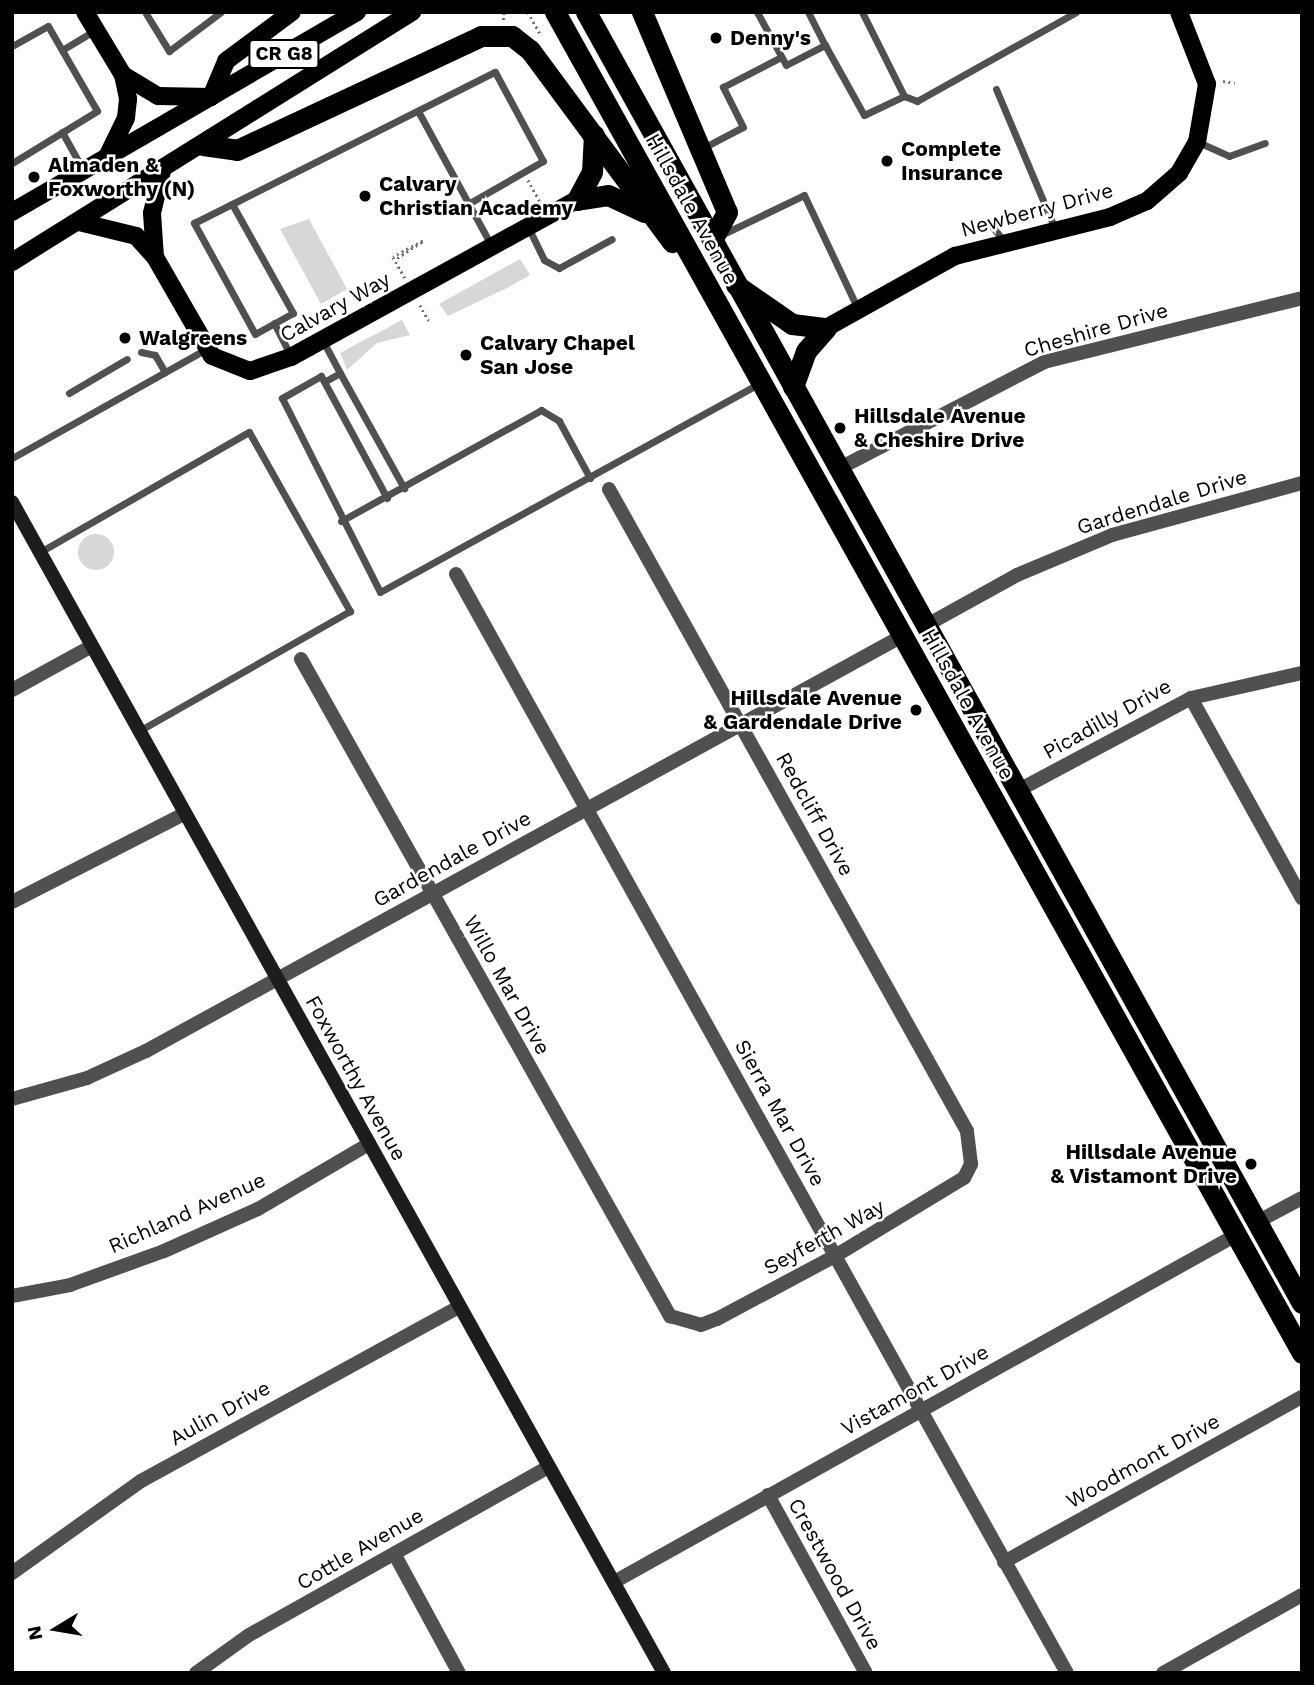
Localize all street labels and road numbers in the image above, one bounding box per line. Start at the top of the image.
road number: CR G8 [247,38,321,70]
street label: Hillsdale Avenue [640,129,744,289]
street label: Newberry Drive [958,177,1116,243]
street label: Calvary Way [275,266,395,348]
street label: Cheshire Drive [1021,297,1171,363]
street label: Gardendale Drive [1074,464,1250,540]
street label: Hillsdale Avenue [916,624,1020,784]
street label: Picadilly Drive [1038,673,1176,765]
street label: Redcliff Drive [770,747,860,881]
street label: Gardendale Drive [369,805,535,913]
street label: Willo Mar Drive [458,911,556,1059]
street label: Foxworthy Avenue [300,990,412,1166]
street label: Sierra Mar Drive [729,1035,831,1191]
street label: Richland Avenue [104,1167,270,1259]
street label: Seyferth Way [759,1193,889,1281]
street label: Vistamont Drive [837,1339,993,1441]
street label: Aulin Drive [165,1375,275,1451]
street label: Woodmont Drive [1062,1408,1224,1514]
street label: Crestwood Drive [783,1494,887,1654]
street label: Cottle Avenue [292,1502,428,1596]

